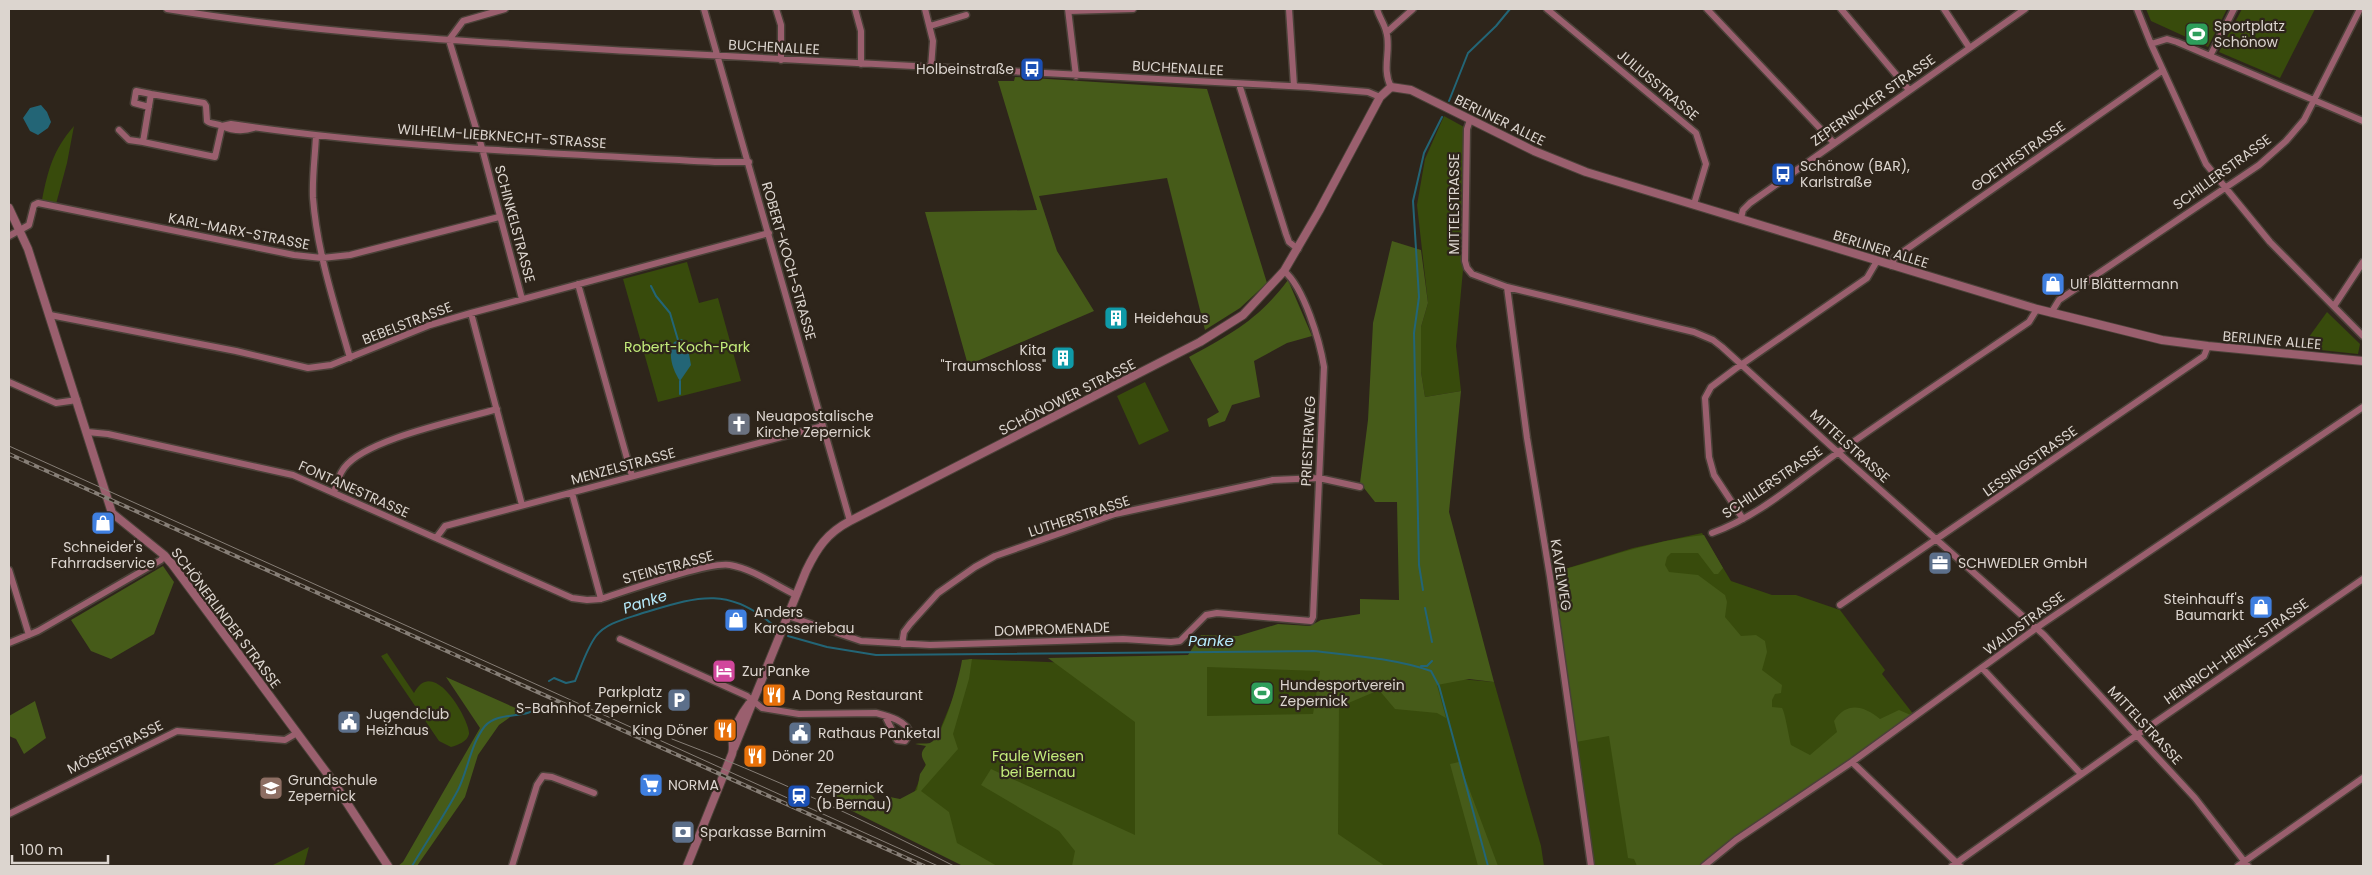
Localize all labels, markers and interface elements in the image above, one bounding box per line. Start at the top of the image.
place label: Sportplatz Schönow [2214,16,2285,52]
sports icon: Sportplatz Schönow [2184,21,2210,47]
street label: BUCHENALLEE [728,35,820,59]
street label: JULIUSSTRASSE [1613,45,1703,125]
street label: ZEPERNICKER STRASSE [1807,49,1939,151]
bus stop icon: Holbeinstraße [1019,56,1045,82]
street label: BUCHENALLEE [1132,56,1224,80]
place label: Holbeinstraße [916,59,1014,79]
street label: BERLINER ALLEE [1451,89,1549,151]
street label: GOETHESTRASSE [1967,116,2069,196]
street label: WILHELM-LIEBKNECHT-STRASSE [397,119,607,153]
street label: SCHILLERSTRASSE [2169,129,2275,215]
street label: MITTELSTRASSE [1444,153,1464,255]
place label: Schönow (BAR), Karlstraße [1800,156,1910,192]
bus stop icon: Schönow (BAR), Karlstraße [1770,161,1796,187]
street label: SCHINKELSTRASSE [490,163,540,285]
street label: ROBERT-KOCH-STRASSE [757,179,821,343]
street label: KARL-MARX-STRASSE [166,207,312,255]
street label: BERLINER ALLEE [1831,225,1931,273]
shop icon: Ulf Blättermann [2040,271,2066,297]
place label: Ulf Blättermann [2070,274,2179,294]
street label: BEBELSTRASSE [359,297,455,349]
building icon: Heidehaus [1103,305,1129,331]
place label: Heidehaus [1134,308,1209,328]
street label: BERLINER ALLEE [2222,326,2322,354]
park label: Robert-Koch-Park [624,337,751,357]
place label: Kita "Traumschloss" [940,340,1046,376]
building icon: Kita "Traumschloss" [1050,345,1076,371]
street label: SCHÖNOWER STRASSE [995,354,1139,440]
street label: PRIESTERWEG [1296,395,1320,487]
street label: MITTELSTRASSE [1806,405,1894,487]
place label: Neuapostalische Kirche Zepernick [756,406,874,442]
church icon: Neuapostalische Kirche Zepernick [726,411,752,437]
street label: LESSINGSTRASSE [1979,421,2081,501]
street label: SCHILLERSTRASSE [1718,441,1826,523]
street label: MENZELSTRASSE [569,442,677,490]
street label: FONTANESTRASSE [295,456,413,522]
street label: LUTHERSTRASSE [1026,490,1132,542]
shop icon: Schneider's Fahrradservice [90,510,116,536]
place label: Schneider's Fahrradservice [51,537,156,573]
street label: KAVELWEG [1545,538,1577,612]
street label: SCHÖNERLINDER STRASSE [166,544,286,692]
street label: STEINSTRASSE [620,545,716,589]
office icon: SCHWEDLER GmbH [1927,550,1953,576]
place label: SCHWEDLER GmbH [1958,553,2087,573]
water label: Panke [620,585,670,619]
street label: WALDSTRASSE [1979,587,2069,659]
place label: Steinhauff's Baumarkt [2163,589,2244,625]
street label: HEINRICH-HEINE-STRASSE [2160,593,2312,709]
shop icon: Steinhauff's Baumarkt [2248,594,2274,620]
place label: Anders Karosseriebau [754,602,855,638]
shop icon: Anders Karosseriebau [723,607,749,633]
street label: DOMPROMENADE [994,617,1110,641]
water label: Panke [1188,630,1234,651]
hotel icon: Zur Panke [711,658,737,684]
place label: Zur Panke [742,661,810,681]
place label: Hundesportverein Zepernick [1280,675,1405,711]
sports icon: Hundesportverein Zepernick [1249,680,1275,706]
street label: MITTELSTRASSE [2103,681,2187,769]
place label: Parkplatz S-Bahnhof Zepernick [516,682,663,718]
restaurant icon: A Dong Restaurant [761,682,787,708]
place label: A Dong Restaurant [792,685,923,705]
parking icon: Parkplatz S-Bahnhof Zepernick [666,687,692,713]
place label: Jugendclub Heizhaus [366,704,449,740]
public building icon: Jugendclub Heizhaus [336,709,362,735]
street label: MÖSERSTRASSE [64,715,166,779]
restaurant icon: King Döner [712,717,738,743]
place label: King Döner [632,720,708,740]
public building icon: Rathaus Panketal [787,720,813,746]
place label: Rathaus Panketal [818,723,940,743]
restaurant icon: Döner 20 [742,743,768,769]
place label: Döner 20 [772,746,834,766]
park label: Faule Wiesen bei Bernau [992,746,1084,782]
place label: Grundschule Zepernick [288,770,378,806]
supermarket icon: NORMA [638,772,664,798]
school or university icon: Grundschule Zepernick [258,775,284,801]
place label: NORMA [668,775,719,795]
place label: Zepernick (b Bernau) [816,778,892,814]
station icon: Zepernick (b Bernau) [786,783,812,809]
bank icon: Sparkasse Barnim [670,819,696,845]
place label: Sparkasse Barnim [700,822,826,842]
scale bar [12,832,109,864]
text: 100 m [20,839,63,860]

